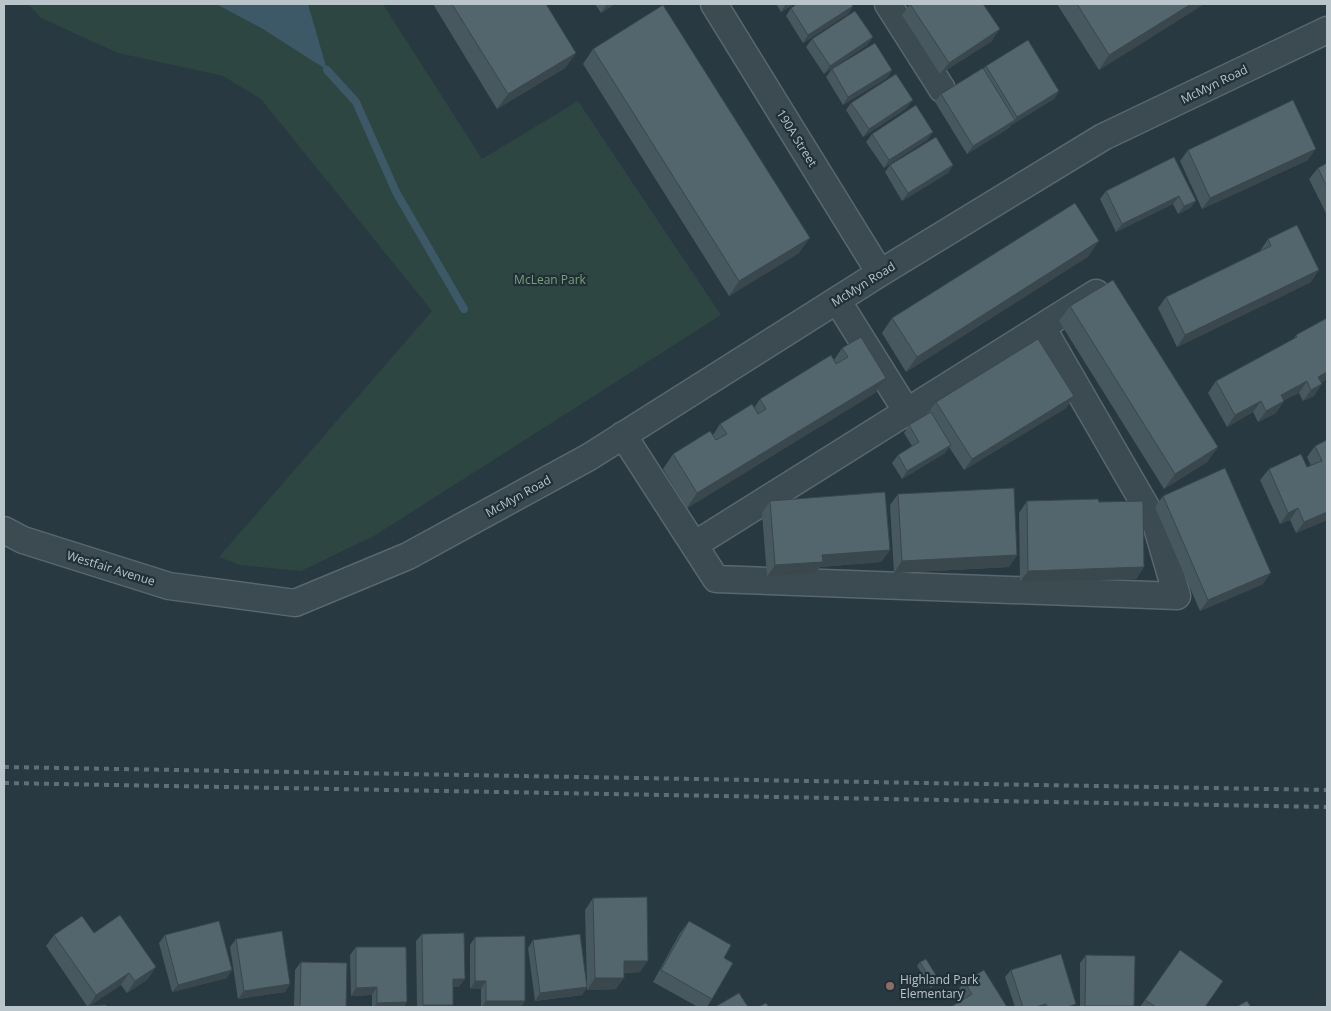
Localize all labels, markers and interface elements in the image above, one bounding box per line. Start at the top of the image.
street label: McMyn Road [1178,60,1250,108]
street label: 190A Street [773,106,821,170]
street label: McMyn Road [828,258,898,310]
park label: McLean Park [514,271,587,288]
street label: McMyn Road [482,471,554,521]
street label: Westfair Avenue [65,547,157,590]
place label: Highland Park Elementary [900,971,979,1002]
marker: Highland Park Elementary [884,980,896,992]

